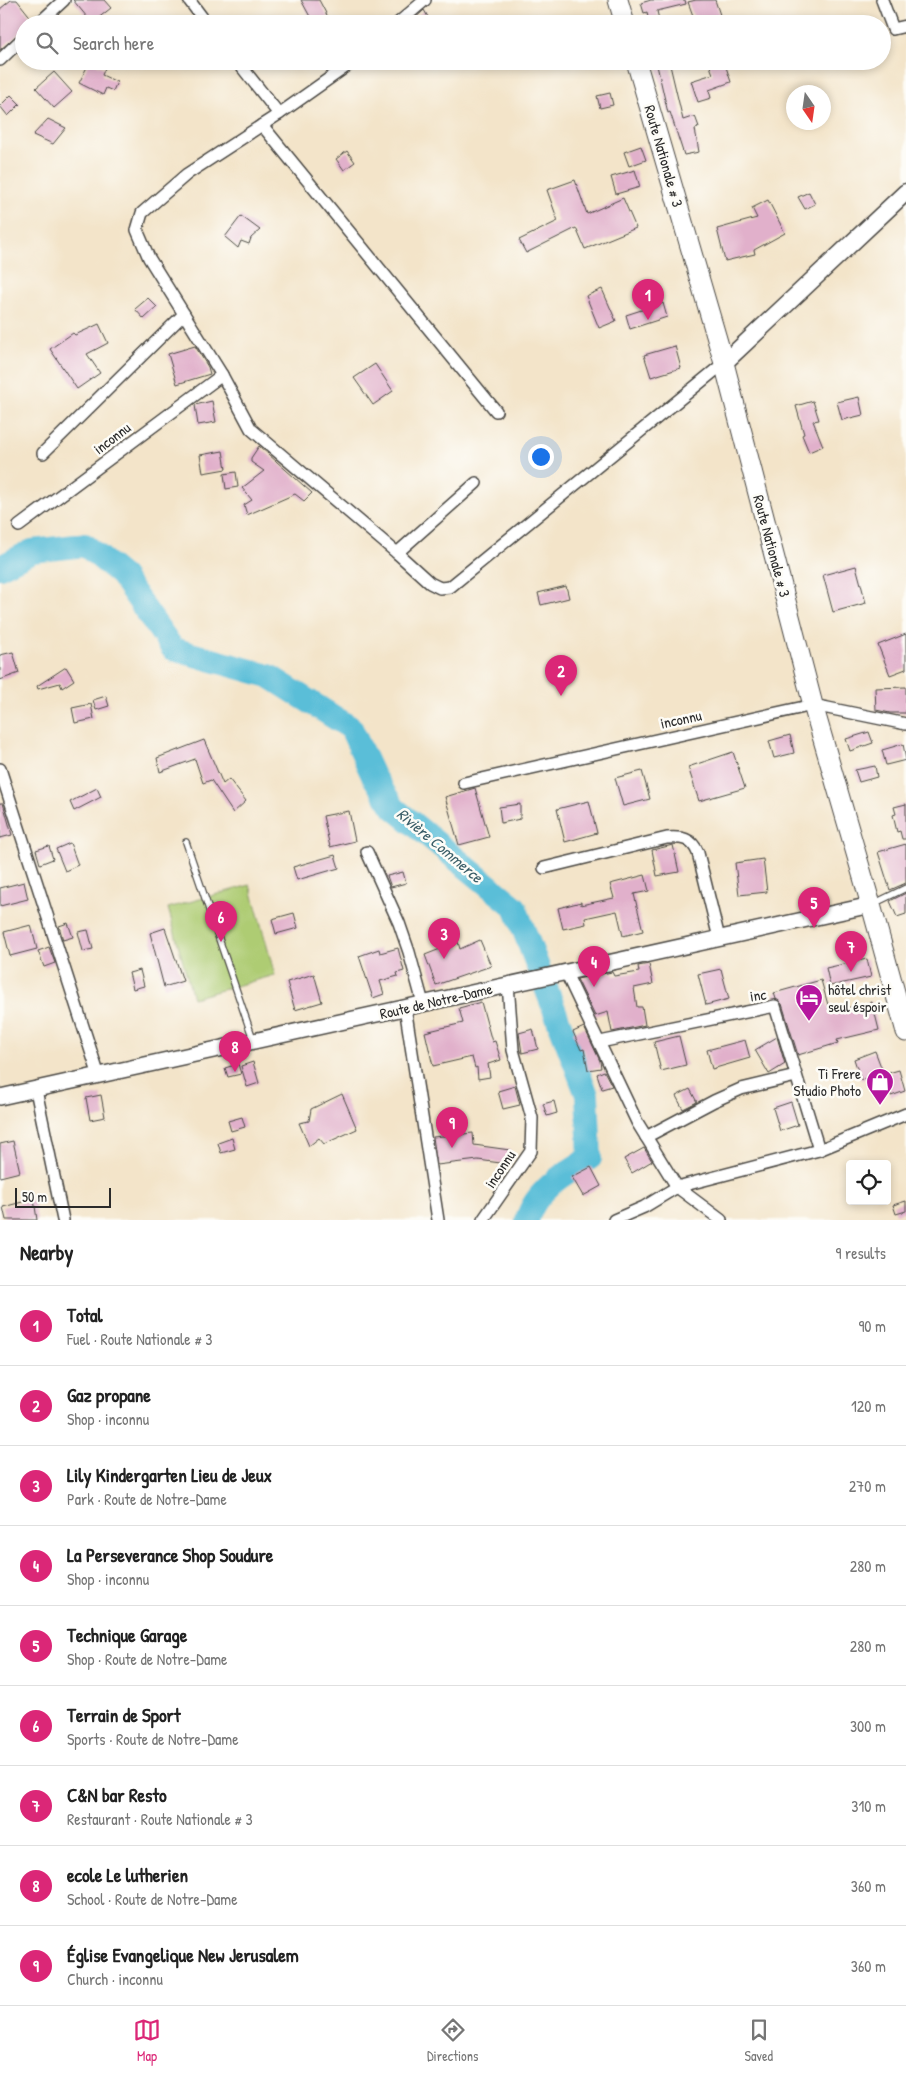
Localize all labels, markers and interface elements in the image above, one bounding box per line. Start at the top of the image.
search box [15,15,891,70]
icon: search [33,29,61,57]
text: Search here [73,30,154,56]
north arrow [786,85,831,130]
street label: Route Nationale # 3 [639,103,689,210]
pin: 1 [632,279,664,320]
street label: inconnu [89,417,135,459]
your location [528,444,554,470]
street label: Route Nationale # 3 [748,493,796,600]
pin: 2 [545,655,577,696]
street label: inconnu [658,704,704,734]
water label: Rivière Commerce [393,803,488,888]
pin: 5 [798,887,830,928]
pin: 6 [205,901,237,942]
pin: 3 [428,918,460,959]
pin: 7 [835,931,867,972]
pin: 4 [578,946,610,987]
street label: Route de Notre-Dame [378,978,494,1024]
place label: hôtel christ seul éspoir [828,979,892,1017]
street label: inc [749,983,768,1007]
hotel icon: hôtel christ seul éspoir [794,983,824,1022]
pin: 8 [219,1031,251,1072]
place label: Ti Frere Studio Photo [793,1063,861,1101]
shop icon: Ti Frere Studio Photo [865,1067,895,1106]
pin: 9 [436,1107,468,1148]
street label: inconnu [480,1146,520,1192]
map controls [846,1160,891,1205]
button: locate [846,1160,891,1205]
scale bar [15,1185,111,1208]
text: 50 m [22,1187,47,1206]
text: Nearby [20,1238,73,1267]
text: 9 results [835,1242,886,1264]
text: Total [67,1302,103,1328]
text: 1 [33,1315,39,1337]
text: 90 m [858,1315,886,1337]
text: Fuel · Route Nationale # 3 [67,1328,213,1350]
text: Gaz propane [67,1382,151,1408]
text: 2 [32,1395,40,1417]
text: 120 m [851,1395,886,1417]
text: Shop · inconnu [67,1408,149,1430]
text: Lily Kindergarten Lieu de Jeux [67,1462,272,1488]
text: 3 [32,1475,40,1497]
text: 270 m [849,1475,886,1497]
text: Park · Route de Notre-Dame [67,1488,227,1510]
text: La Perseverance Shop Soudure [67,1542,273,1568]
text: 4 [33,1555,39,1577]
text: 280 m [850,1555,886,1577]
text: Shop · inconnu [67,1568,149,1590]
text: Technique Garage [67,1622,187,1648]
text: 5 [33,1635,39,1657]
text: 280 m [850,1635,886,1657]
text: Shop · Route de Notre-Dame [67,1648,227,1670]
text: Terrain de Sport [67,1702,180,1728]
text: 6 [33,1715,39,1737]
text: 300 m [850,1715,886,1737]
text: Sports · Route de Notre-Dame [67,1728,239,1750]
text: C&N bar Resto [67,1782,167,1808]
text: 7 [32,1795,40,1817]
text: 310 m [851,1795,886,1817]
text: Restaurant · Route Nationale # 3 [67,1808,253,1830]
text: ecole Le lutherien [67,1862,188,1888]
text: 8 [33,1875,39,1897]
text: 360 m [851,1875,886,1897]
text: School · Route de Notre-Dame [67,1888,238,1910]
text: Église Evangelique New Jerusalem [67,1942,299,1968]
text: 9 [33,1955,39,1977]
text: 360 m [851,1955,886,1977]
text: Church · inconnu [67,1968,163,1990]
tab: Map [133,2016,161,2065]
tab: Directions [427,2016,478,2065]
tab: Saved [744,2016,773,2065]

